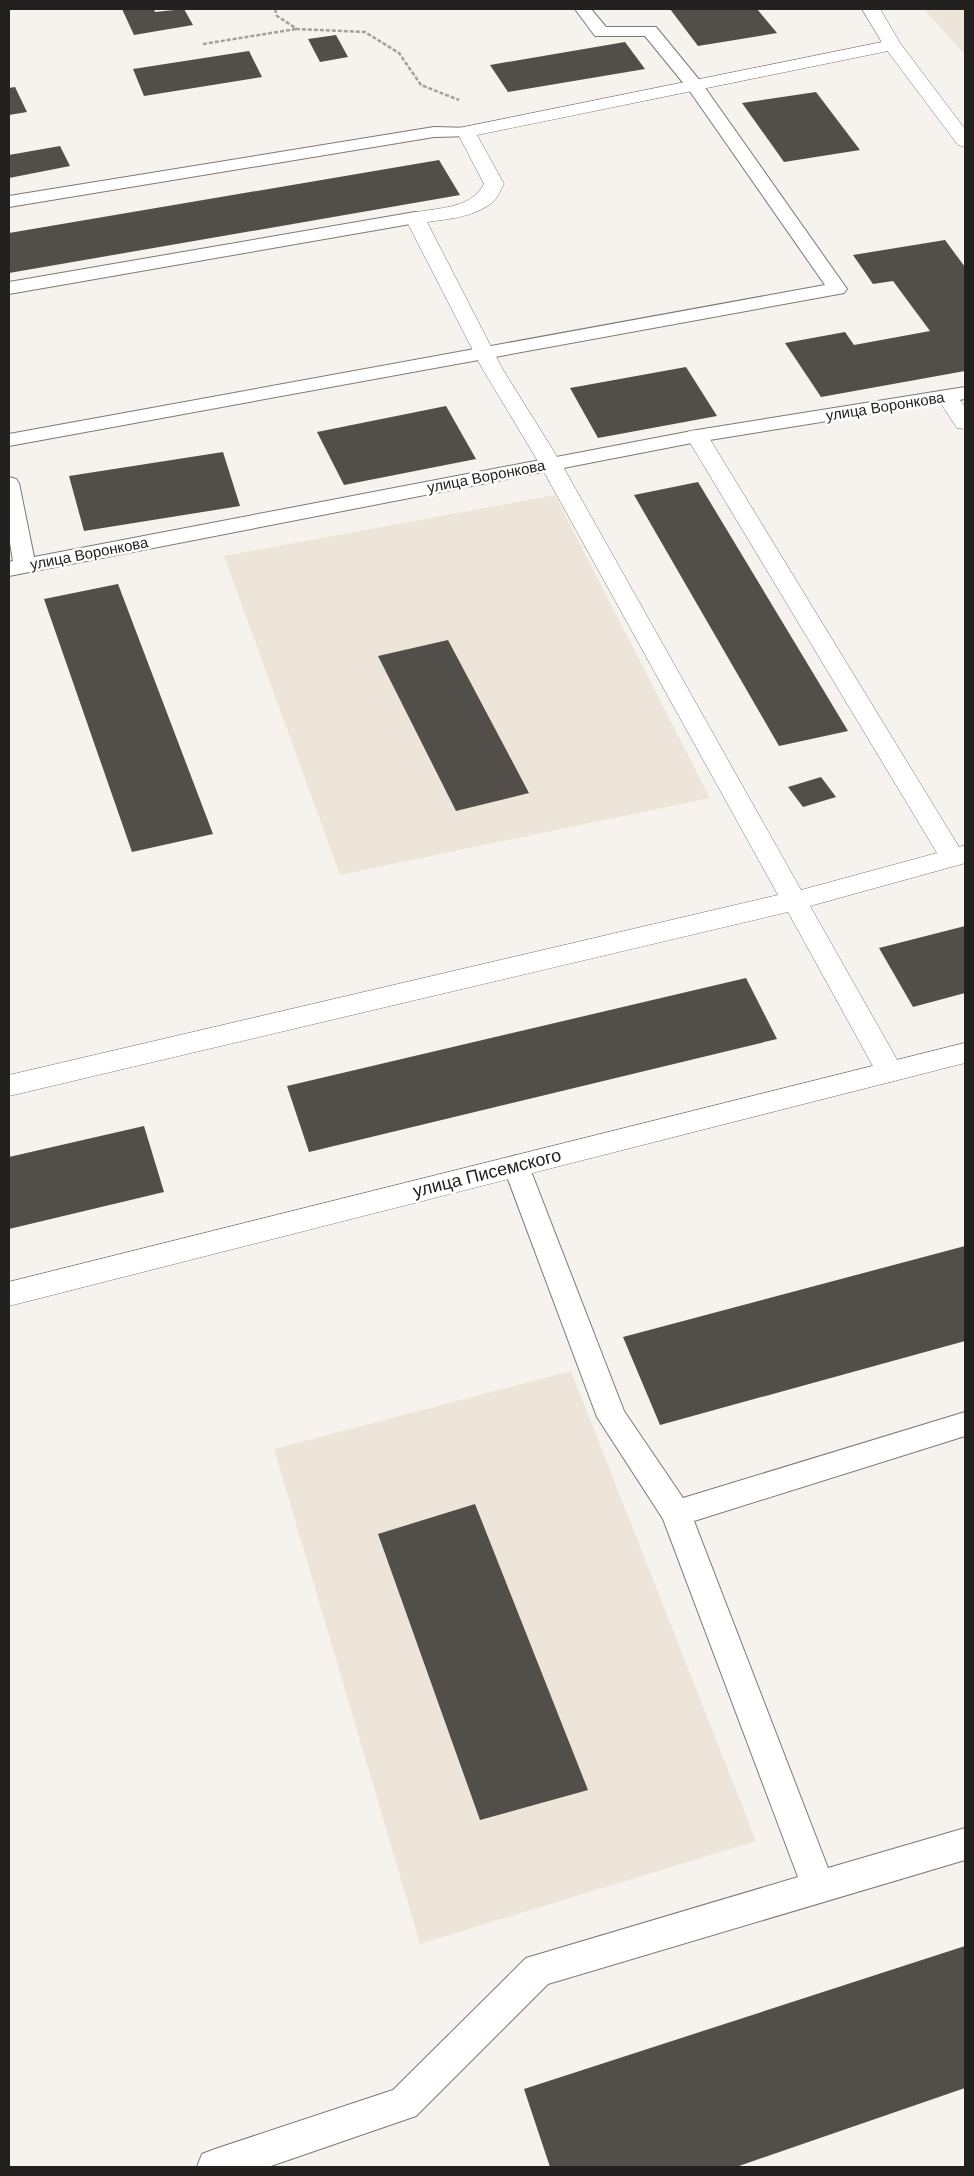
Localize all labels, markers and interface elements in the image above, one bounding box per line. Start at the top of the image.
street label: улица Воронкова [824,388,946,424]
street label: улица Воронкова [426,456,547,496]
street label: улица Воронкова [29,533,150,573]
street label: улица Писемского [411,1145,563,1201]

